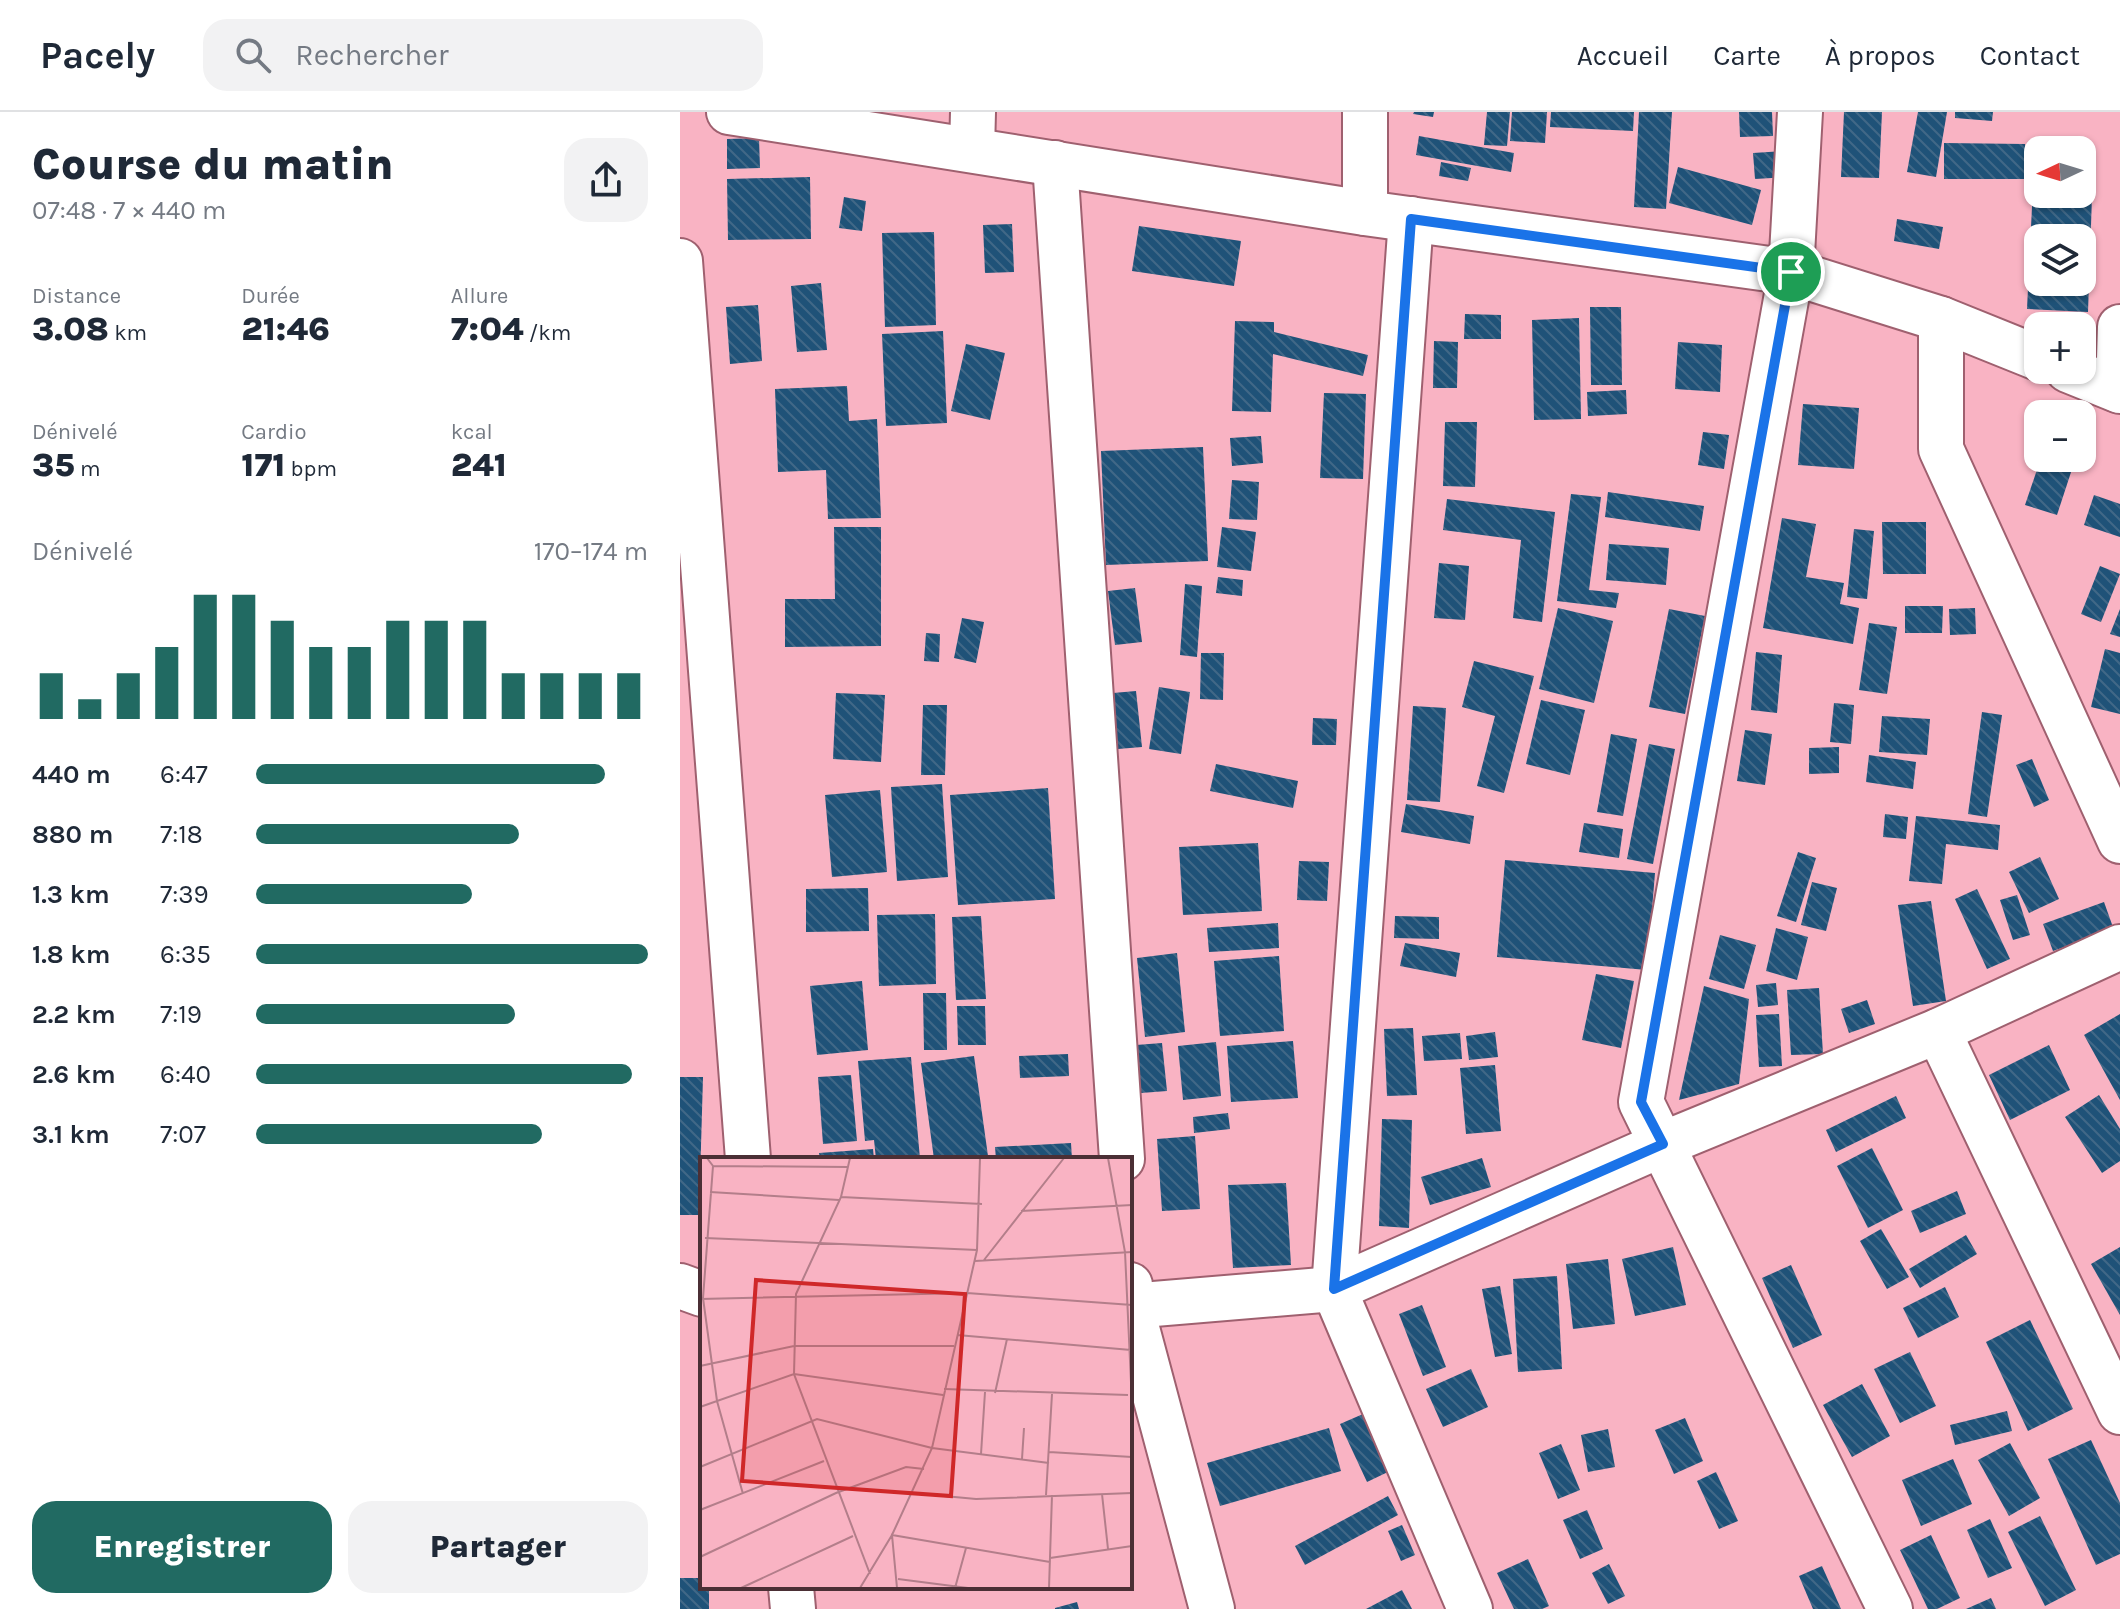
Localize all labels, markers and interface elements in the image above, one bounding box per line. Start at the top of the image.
search box [203,19,763,91]
text: Pacely [40,33,155,78]
icon: search [231,33,275,77]
text: Rechercher [295,37,449,73]
text: Accueil [1577,39,1669,72]
text: Carte [1713,39,1781,72]
text: À propos [1825,39,1936,72]
text: Contact [1980,39,2080,72]
north arrow [2024,136,2096,208]
map controls [2024,136,2096,472]
button: share [564,138,648,222]
text: Course du matin [32,139,394,190]
text: 07:48 · 7 × 440 m [32,195,226,226]
button: layers [2024,224,2096,296]
pin [1757,238,1825,306]
icon: arrive [1769,250,1813,294]
text: Distance [32,283,121,309]
text: Durée [241,283,300,309]
text: Allure [451,283,508,309]
text: 3.08 [32,309,109,349]
text: 21:46 [241,309,330,349]
text: 7:04 [451,309,524,349]
button: + [2024,312,2096,384]
text: km [109,320,147,346]
text: /km [524,320,571,346]
button: − [2024,400,2096,472]
text: Dénivelé [32,419,117,445]
text: Cardio [241,419,307,445]
text: kcal [451,419,493,445]
text: 35 [32,445,75,485]
text: 171 [241,445,285,485]
text: 241 [451,445,507,485]
text: m [75,456,101,482]
text: bpm [285,456,337,482]
text: Dénivelé [32,536,133,567]
text: 170–174 m [534,536,648,567]
text: 440 m [32,759,111,790]
text: 6:47 [160,759,208,790]
text: 880 m [32,819,113,850]
text: 7:18 [160,819,203,850]
text: 1.3 km [32,879,110,910]
text: 7:39 [160,879,209,910]
text: 1.8 km [32,939,110,970]
text: 6:35 [160,939,211,970]
text: 2.2 km [32,999,116,1030]
text: 7:19 [160,999,202,1030]
text: 2.6 km [32,1059,116,1090]
text: 6:40 [160,1059,211,1090]
text: 3.1 km [32,1119,110,1150]
text: 7:07 [160,1119,206,1150]
inset map [700,1157,1132,1589]
button: Enregistrer [32,1501,332,1593]
button: Partager [348,1501,648,1593]

